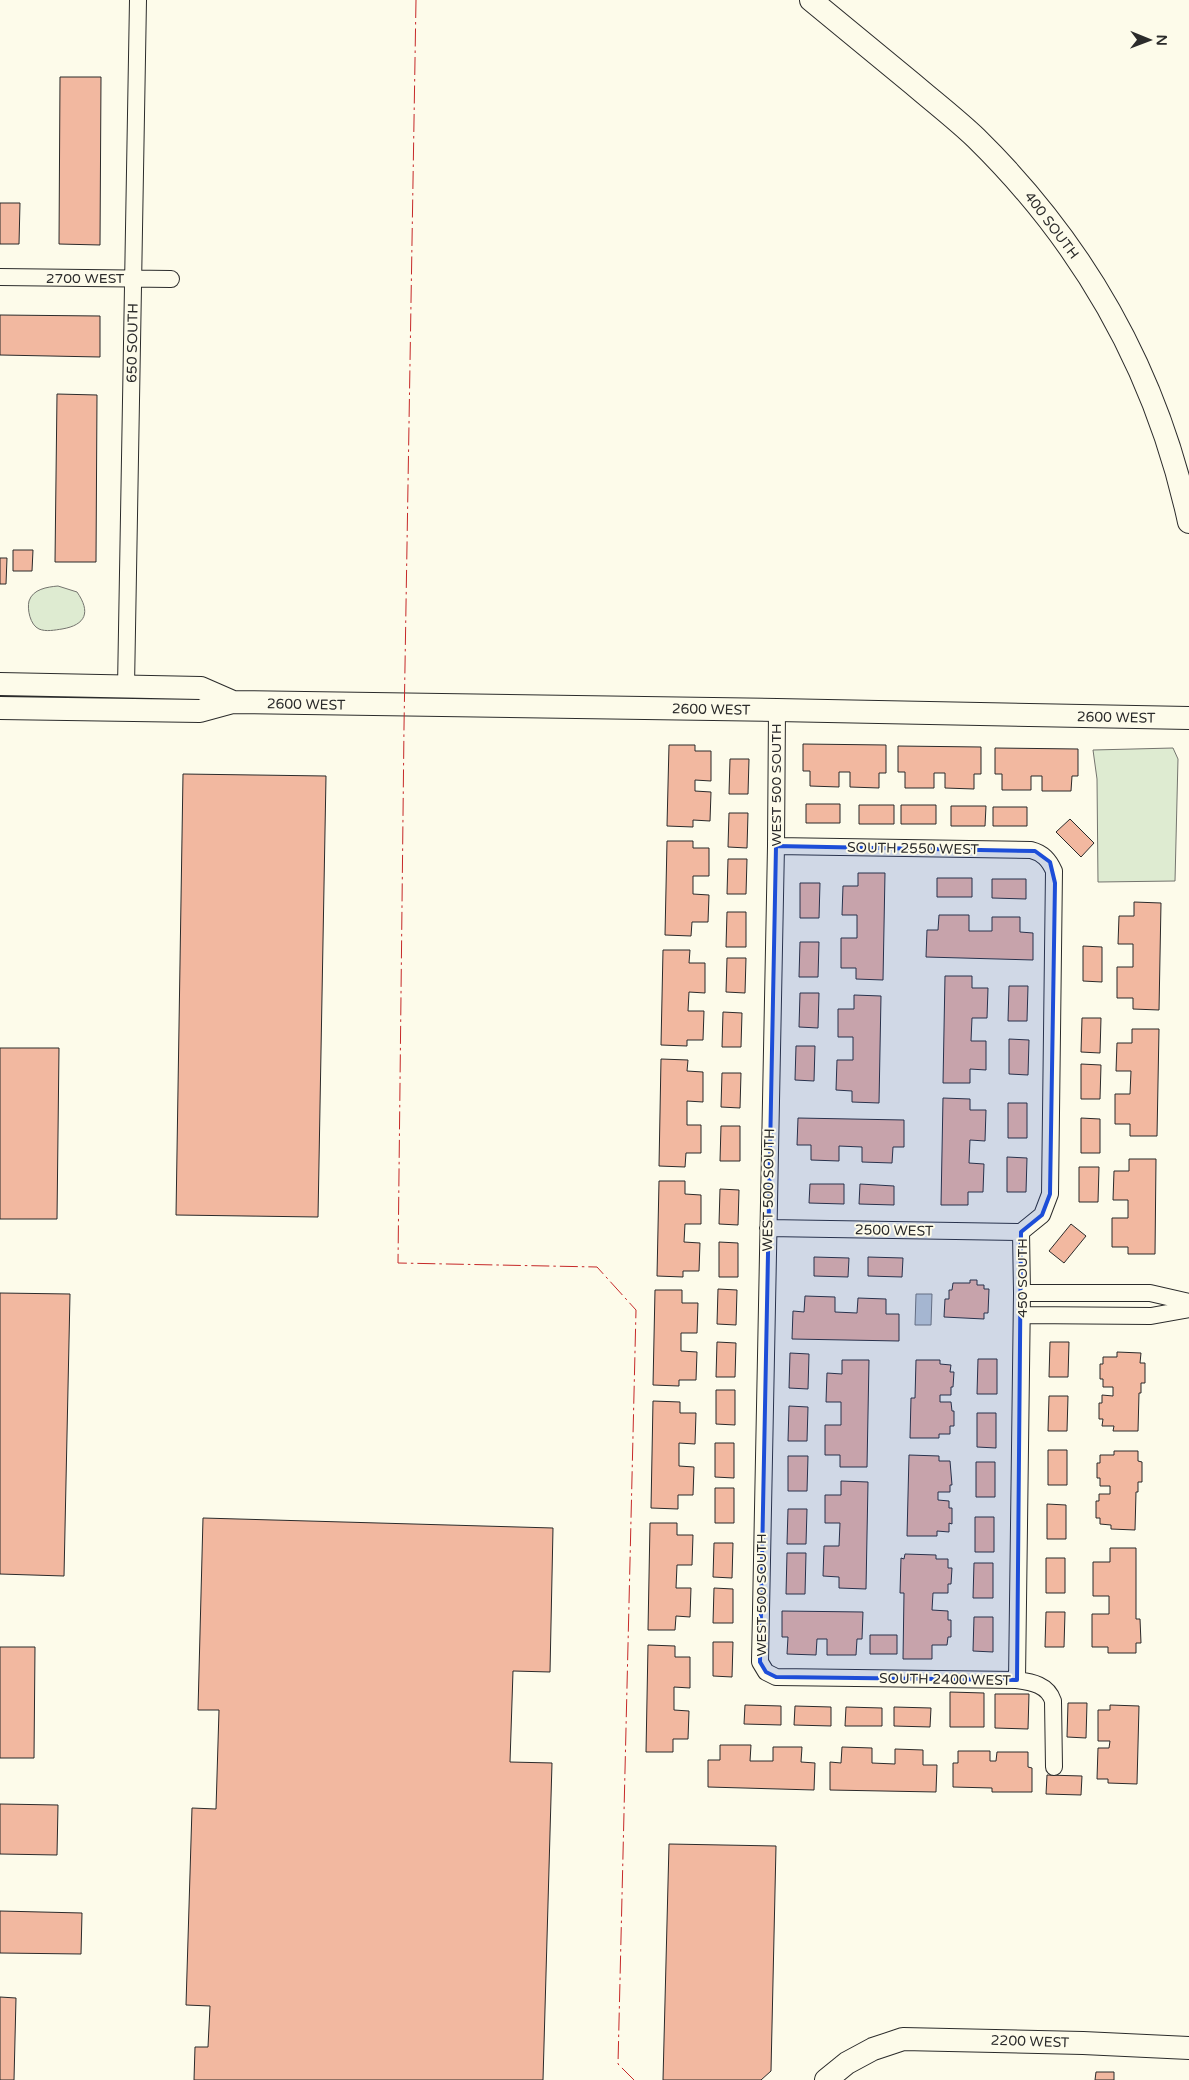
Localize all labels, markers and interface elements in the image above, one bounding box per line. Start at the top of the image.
north arrow [1124,15,1174,65]
text: N [1153,34,1170,46]
street label: 400 SOUTH [1021,188,1082,262]
street label: 2700 WEST [46,270,125,287]
street label: 650 SOUTH [123,303,142,383]
street label: 2600 WEST [267,695,346,714]
street label: 2600 WEST [672,700,751,719]
street label: 2600 WEST [1077,708,1156,727]
street label: WEST 500 SOUTH [768,723,785,847]
street label: SOUTH 2550 WEST [847,839,980,858]
street label: WEST 500 SOUTH [759,1128,778,1252]
street label: 2500 WEST [855,1221,934,1240]
street label: 450 SOUTH [1014,1238,1031,1318]
street label: WEST 500 SOUTH [753,1533,770,1657]
street label: SOUTH 2400 WEST [879,1670,1012,1689]
street label: 2200 WEST [990,2032,1070,2051]

